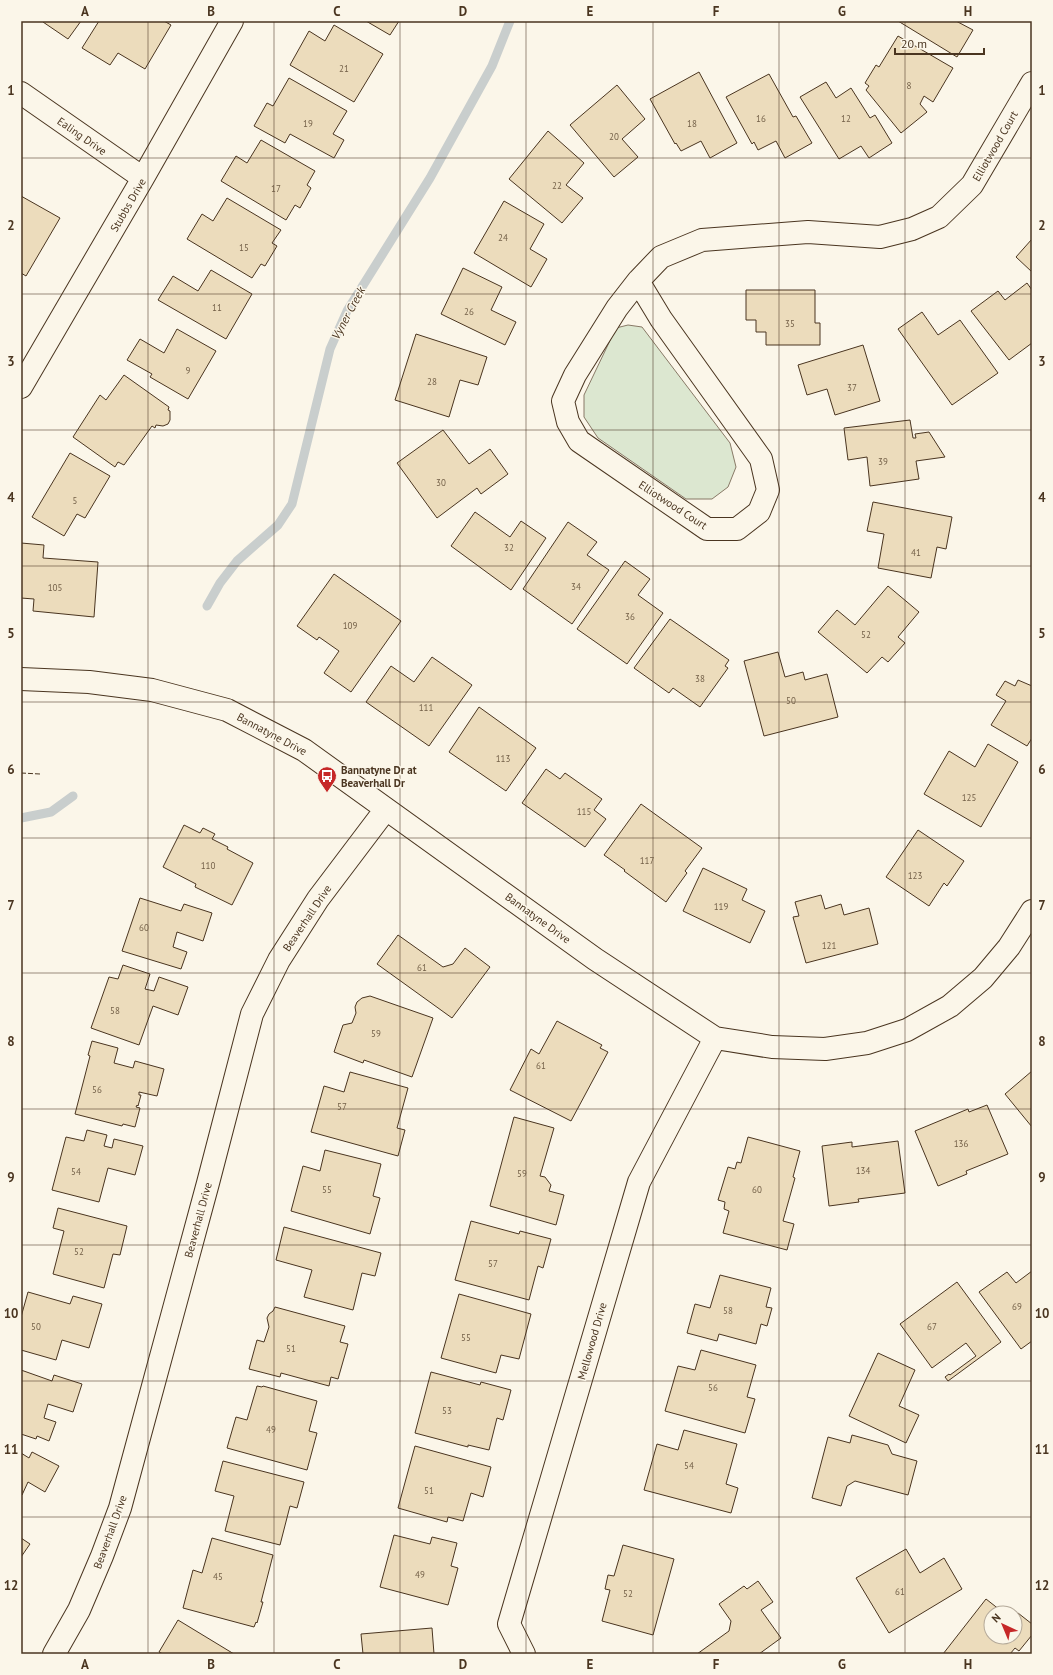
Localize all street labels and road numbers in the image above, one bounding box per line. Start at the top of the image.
street label: Elliotwood Court [969,108,1021,184]
street label: Ealing Drive [55,114,110,158]
street label: Stubbs Drive [107,175,149,234]
street label: Elliotwood Court [636,478,710,533]
street label: Bannatyne Drive [235,710,310,759]
street label: Beaverhall Drive [280,882,335,954]
street label: Bannatyne Drive [503,890,574,947]
street label: Beaverhall Drive [181,1180,215,1259]
street label: Mellowood Drive [574,1300,610,1381]
street label: Beaverhall Drive [90,1493,130,1571]

